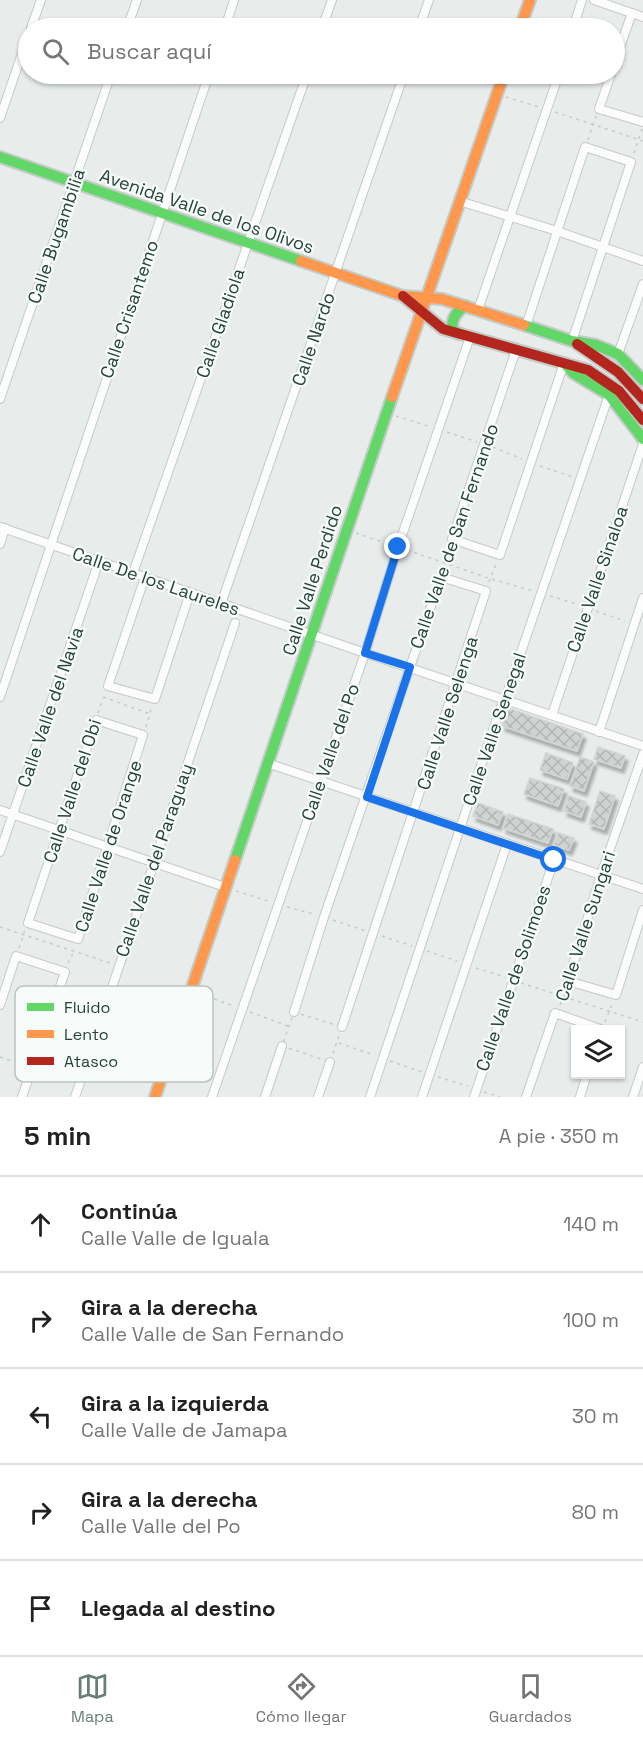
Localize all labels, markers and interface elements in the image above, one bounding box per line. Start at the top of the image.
search box [18,18,625,84]
icon: search [39,35,72,68]
text: Buscar aquí [87,37,212,65]
street label: Avenida Valle de los Olivos [97,163,317,259]
street label: Calle Bugambilia [22,165,90,307]
street label: Calle Crisantemo [95,237,163,381]
street label: Calle Gladiola [191,265,249,381]
street label: Calle Nardo [286,289,340,389]
street label: Calle Valle de San Fernando [405,420,503,652]
street label: Calle Valle Perdido [277,502,347,658]
street label: Calle Valle Sinaloa [561,503,633,655]
route end [384,533,410,559]
street label: Calle De los Laureles [69,542,243,620]
street label: Calle Valle del Navia [12,624,88,790]
street label: Calle Valle Selenga [411,633,483,793]
street label: Calle Valle Senegal [457,649,531,809]
street label: Calle Valle del Po [296,680,364,824]
street label: Calle Valle del Obi [38,716,106,866]
street label: Calle Valle de Orange [69,757,147,935]
street label: Calle Valle del Paraguay [110,760,198,960]
route start [540,846,566,872]
street label: Calle Valle Sungari [550,848,620,1004]
street label: Calle Valle de Solimoes [470,882,556,1074]
legend [15,986,213,1082]
text: Fluido [64,997,110,1018]
text: Lento [64,1024,109,1045]
map controls [571,1025,625,1079]
button: layers [571,1025,625,1079]
text: Atasco [64,1051,118,1072]
text: 5 min [24,1119,91,1153]
text: A pie · 350 m [499,1123,619,1149]
text: Continúa [81,1197,177,1225]
icon: ahead [24,1208,57,1241]
text: 140 m [563,1211,619,1237]
text: Calle Valle de Iguala [81,1225,270,1251]
text: Gira a la derecha [81,1293,258,1321]
icon: right [24,1304,57,1337]
text: 100 m [563,1307,619,1333]
text: Calle Valle de San Fernando [81,1321,344,1347]
text: Gira a la izquierda [81,1389,269,1417]
icon: left [24,1400,57,1433]
text: 30 m [572,1403,619,1429]
text: Calle Valle de Jamapa [81,1417,288,1443]
text: Gira a la derecha [81,1485,258,1513]
icon: right [24,1496,57,1529]
text: 80 m [571,1499,619,1525]
text: Calle Valle del Po [81,1513,241,1539]
icon: arrive [24,1592,57,1625]
text: Llegada al destino [81,1594,275,1622]
tab: Mapa [71,1670,114,1727]
tab: Cómo llegar [256,1670,347,1727]
tab: Guardados [489,1670,572,1727]

